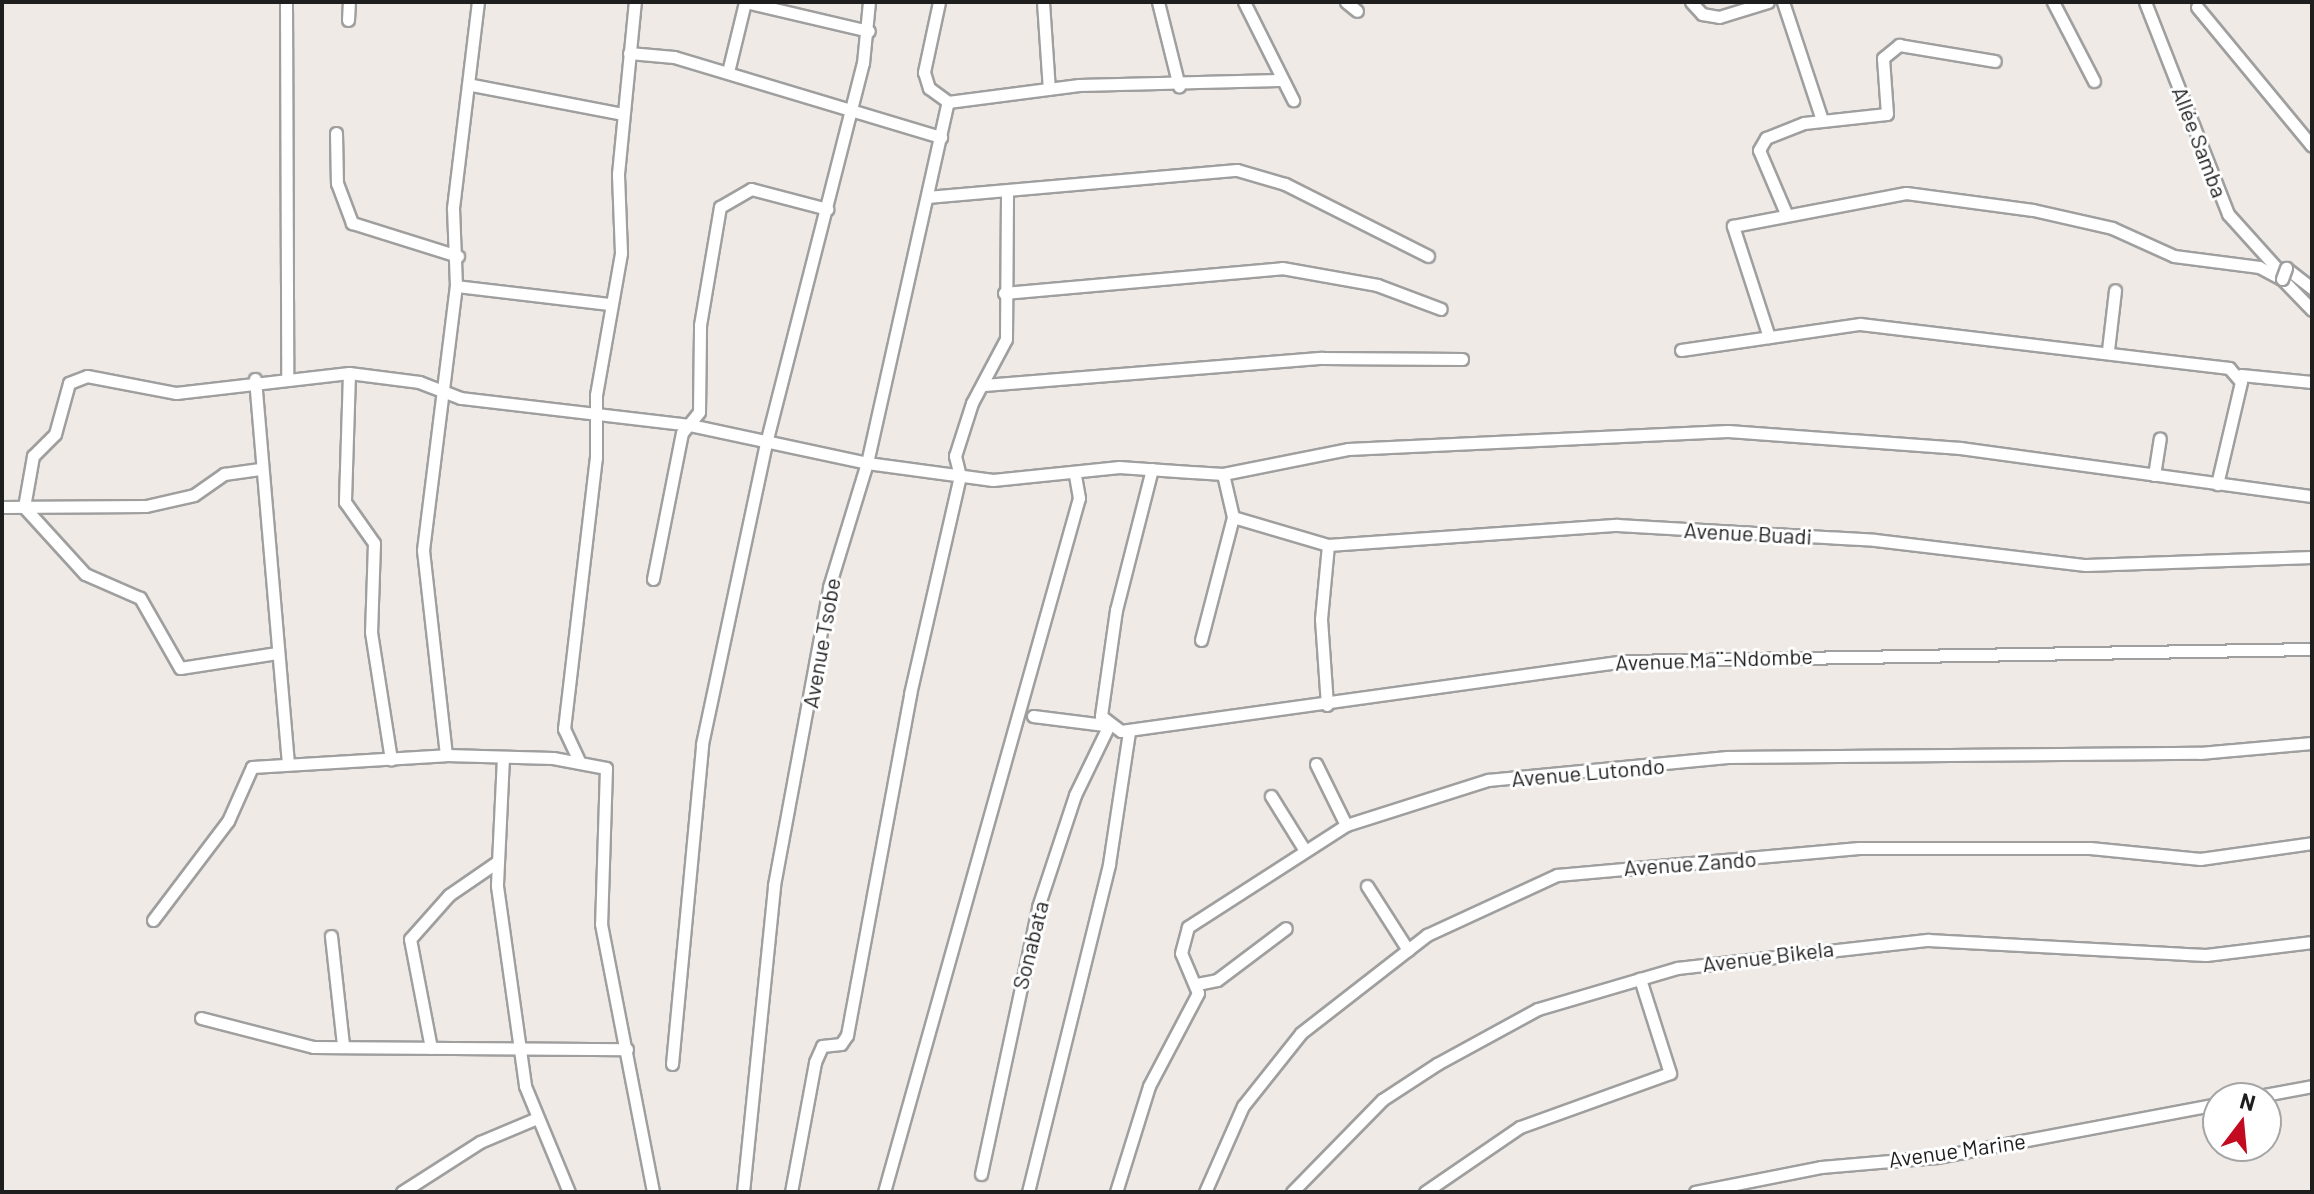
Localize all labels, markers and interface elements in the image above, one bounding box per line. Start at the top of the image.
street label: Allée Samba [2167,83,2233,201]
street label: Avenue Buadi [1683,516,1813,550]
street label: Avenue Tsobe [797,576,845,710]
street label: Avenue Ma¨-Ndombe [1615,642,1813,676]
street label: Avenue Lutondo [1510,752,1666,792]
street label: Avenue Zando [1623,845,1757,881]
street label: Sonabata [1006,898,1054,992]
street label: Avenue Bikela [1701,935,1835,977]
north arrow [2202,1082,2282,1162]
text: N [2237,1086,2259,1115]
street label: Avenue Marine [1887,1127,2027,1173]

